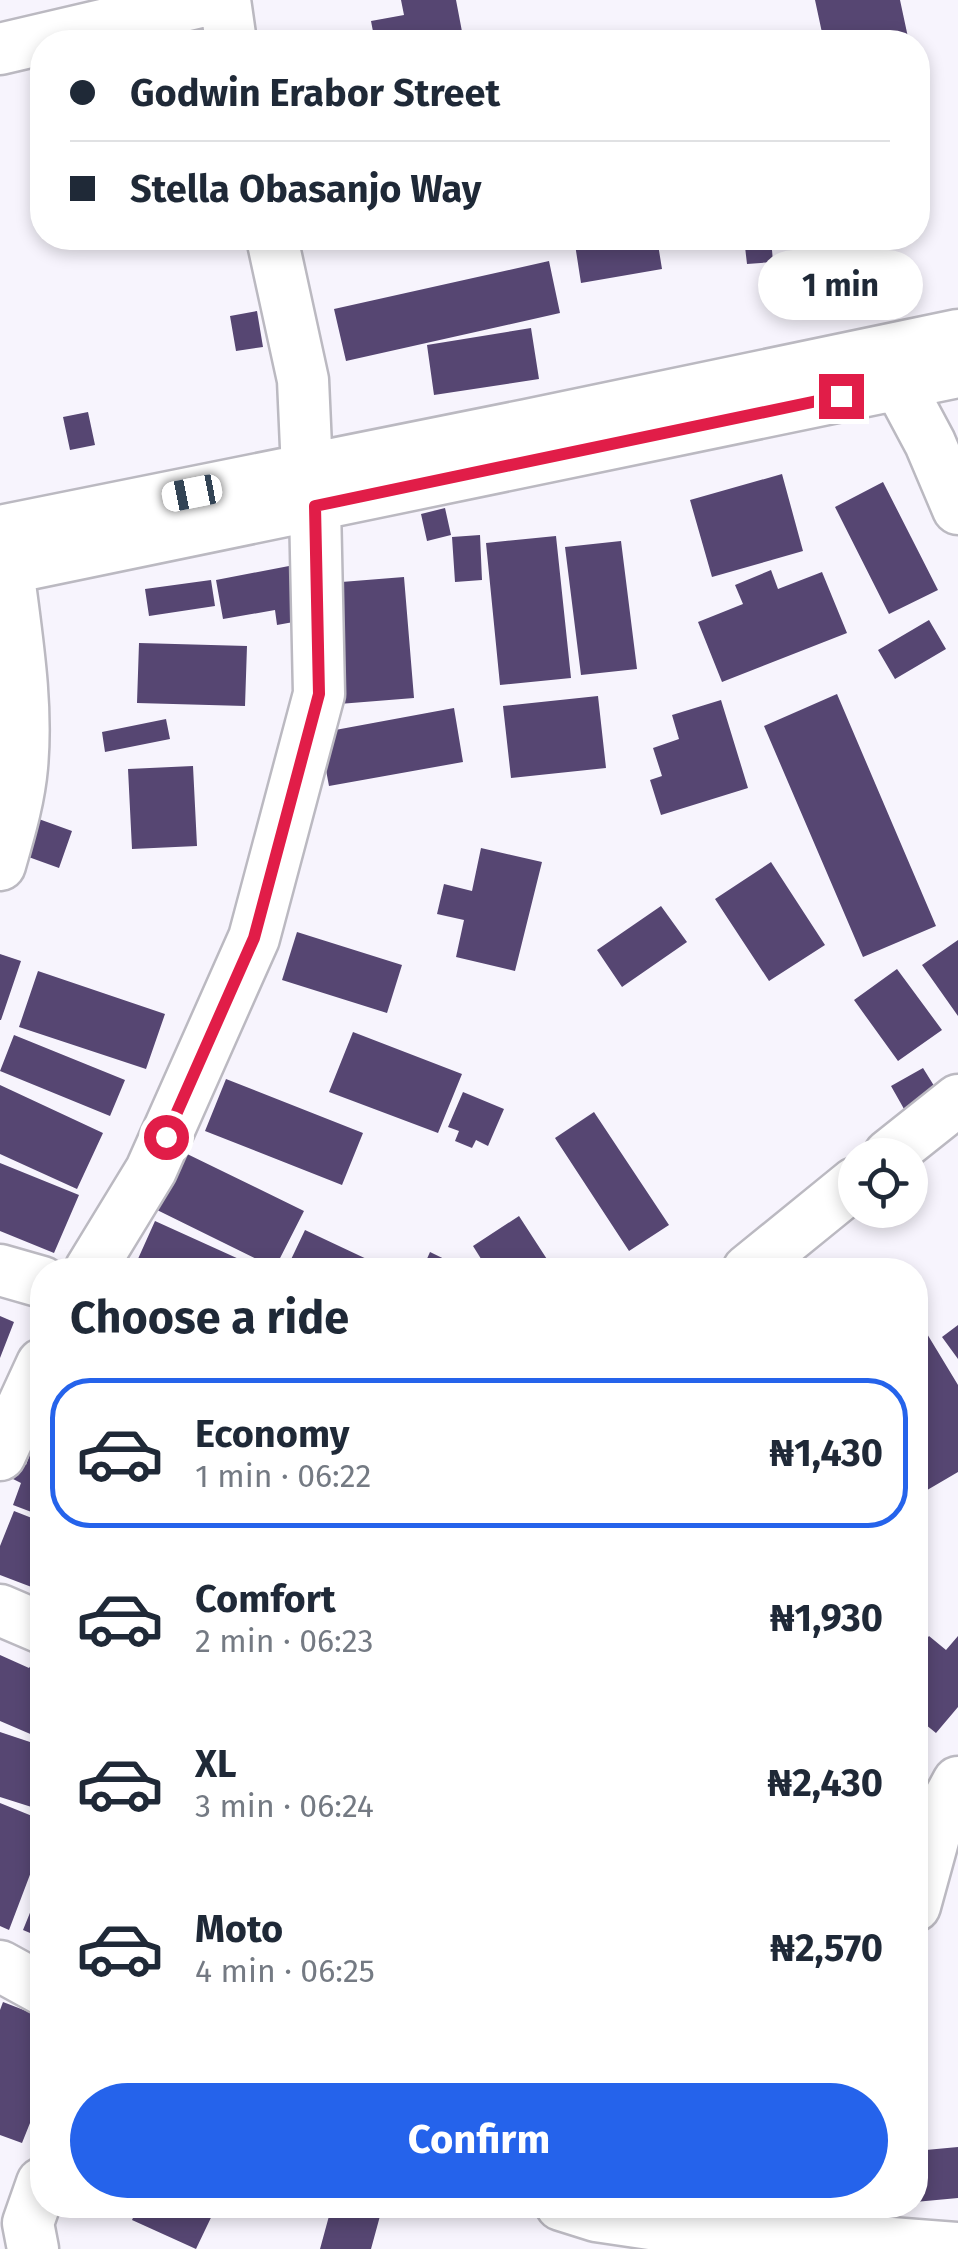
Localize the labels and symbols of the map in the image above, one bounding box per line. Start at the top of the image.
callout: 1 min [758,251,924,321]
route end [819,374,864,419]
car [160,473,224,513]
route start [144,1115,189,1160]

